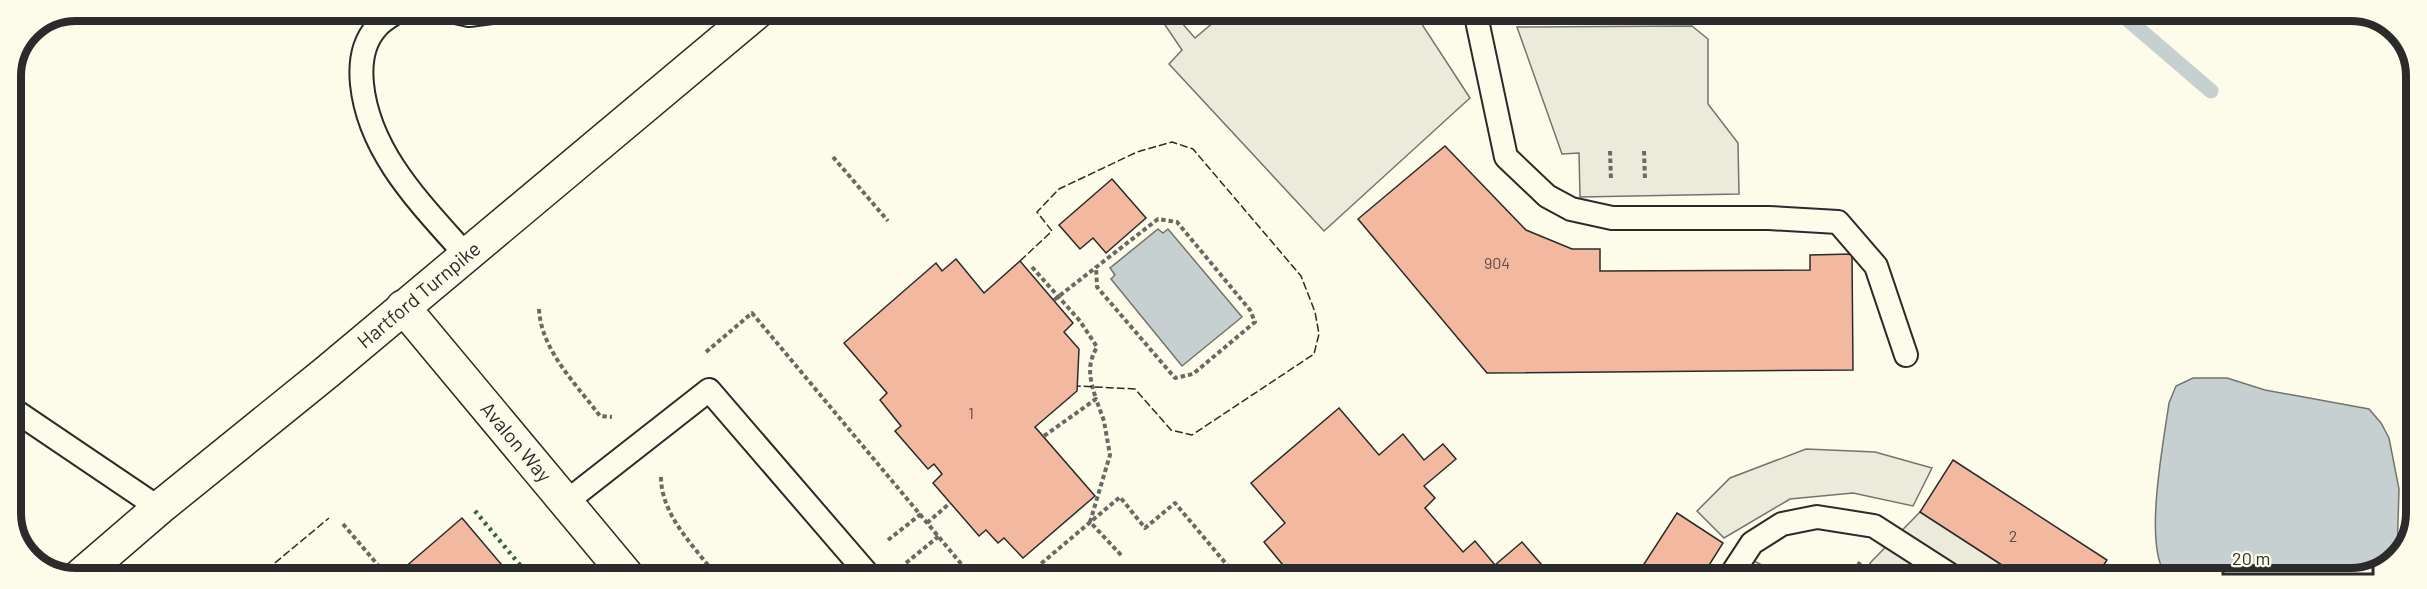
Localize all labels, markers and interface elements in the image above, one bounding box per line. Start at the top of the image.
street label: Hartford Turnpike [352,236,485,353]
house number: 904 [1484,253,1510,272]
street label: Avalon Way [476,396,557,486]
house number: 1 [968,403,974,422]
house number: 2 [2009,526,2017,545]
scale bar [2223,538,2373,576]
text: 20 m [2232,547,2270,569]

